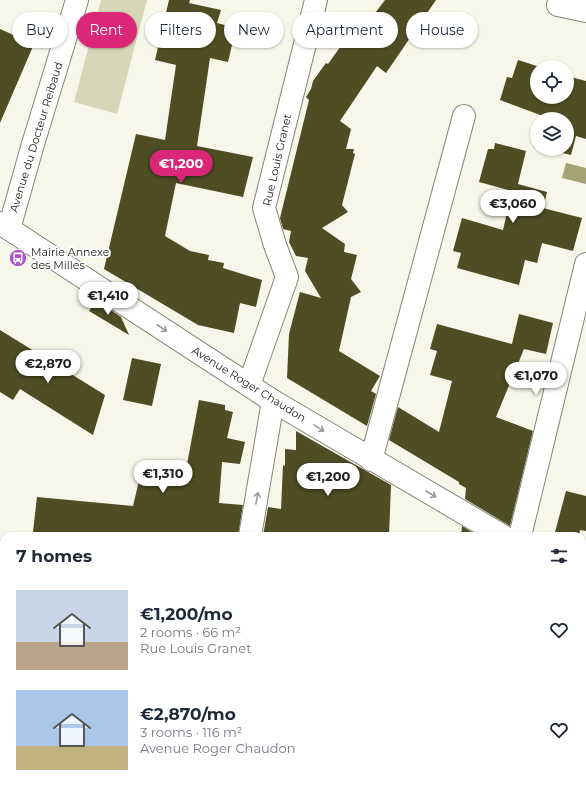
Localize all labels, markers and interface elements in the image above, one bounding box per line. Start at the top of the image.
chip: Buy [12,12,68,48]
chip: Rent [76,12,137,48]
chip: Filters [145,12,216,48]
chip: New [224,12,284,48]
chip: Apartment [292,12,398,48]
chip: House [406,12,478,48]
street label: Avenue du Docteur Reibaud [6,60,66,214]
map controls [530,60,574,156]
button: locate [530,60,574,104]
street label: Rue Louis Granet [260,112,295,207]
button: layers [530,112,574,156]
pin: €1,200 [148,150,214,184]
text: €1,200 [159,155,203,171]
pin: €3,060 [480,190,546,224]
text: €3,060 [489,195,537,211]
place label: Mairie Annexe des Milles [31,245,110,272]
bus stop icon: Mairie Annexe des Milles [8,248,28,268]
pin: €1,410 [75,282,141,316]
text: €1,410 [87,287,129,303]
one-way arrow [156,324,167,332]
street label: Avenue Roger Chaudon [189,343,309,425]
pin: €2,870 [15,350,81,384]
text: €2,870 [24,355,72,371]
pin: €1,070 [503,362,569,396]
text: €1,070 [514,367,558,383]
one-way arrow [313,425,325,433]
pin: €1,310 [130,460,196,494]
pin: €1,200 [295,463,361,497]
text: €1,310 [143,465,183,481]
text: €1,200 [306,468,350,484]
one-way arrow [253,491,261,504]
one-way arrow [425,491,437,499]
icon: filters [548,545,570,567]
text: 7 homes [16,546,92,566]
text: €1,200/mo [140,604,233,624]
icon: home [48,606,96,654]
icon: heart [548,619,570,641]
text: 2 rooms · 66 m² [140,624,241,640]
text: Rue Louis Granet [140,640,251,656]
text: €2,870/mo [140,704,236,724]
icon: home [48,706,96,754]
icon: heart [548,719,570,741]
text: 3 rooms · 116 m² [140,724,242,740]
text: Avenue Roger Chaudon [140,740,296,756]

